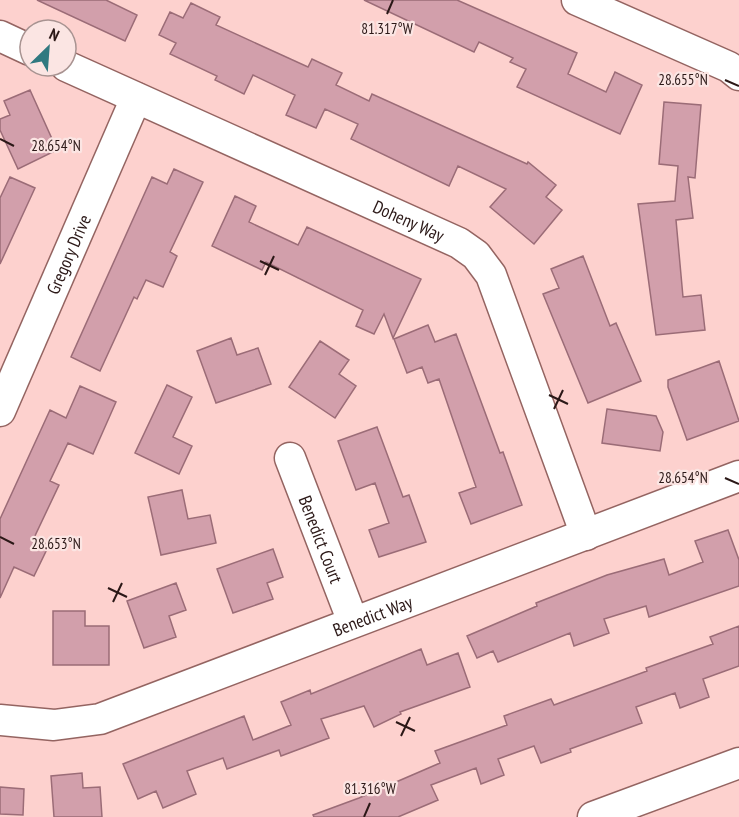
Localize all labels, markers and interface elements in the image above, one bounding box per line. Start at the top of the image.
north arrow [18,18,78,78]
text: 81.317°W [361,19,413,38]
text: N [46,24,62,45]
text: 28.655°N [658,70,708,89]
text: 28.654°N [31,136,81,155]
street label: Doheny Way [370,194,448,247]
street label: Gregory Drive [41,211,96,297]
text: 28.654°N [658,468,708,487]
street label: Benedict Court [294,492,348,586]
text: 28.653°N [31,534,81,553]
street label: Benedict Way [329,590,416,641]
text: 81.316°W [344,779,396,798]

